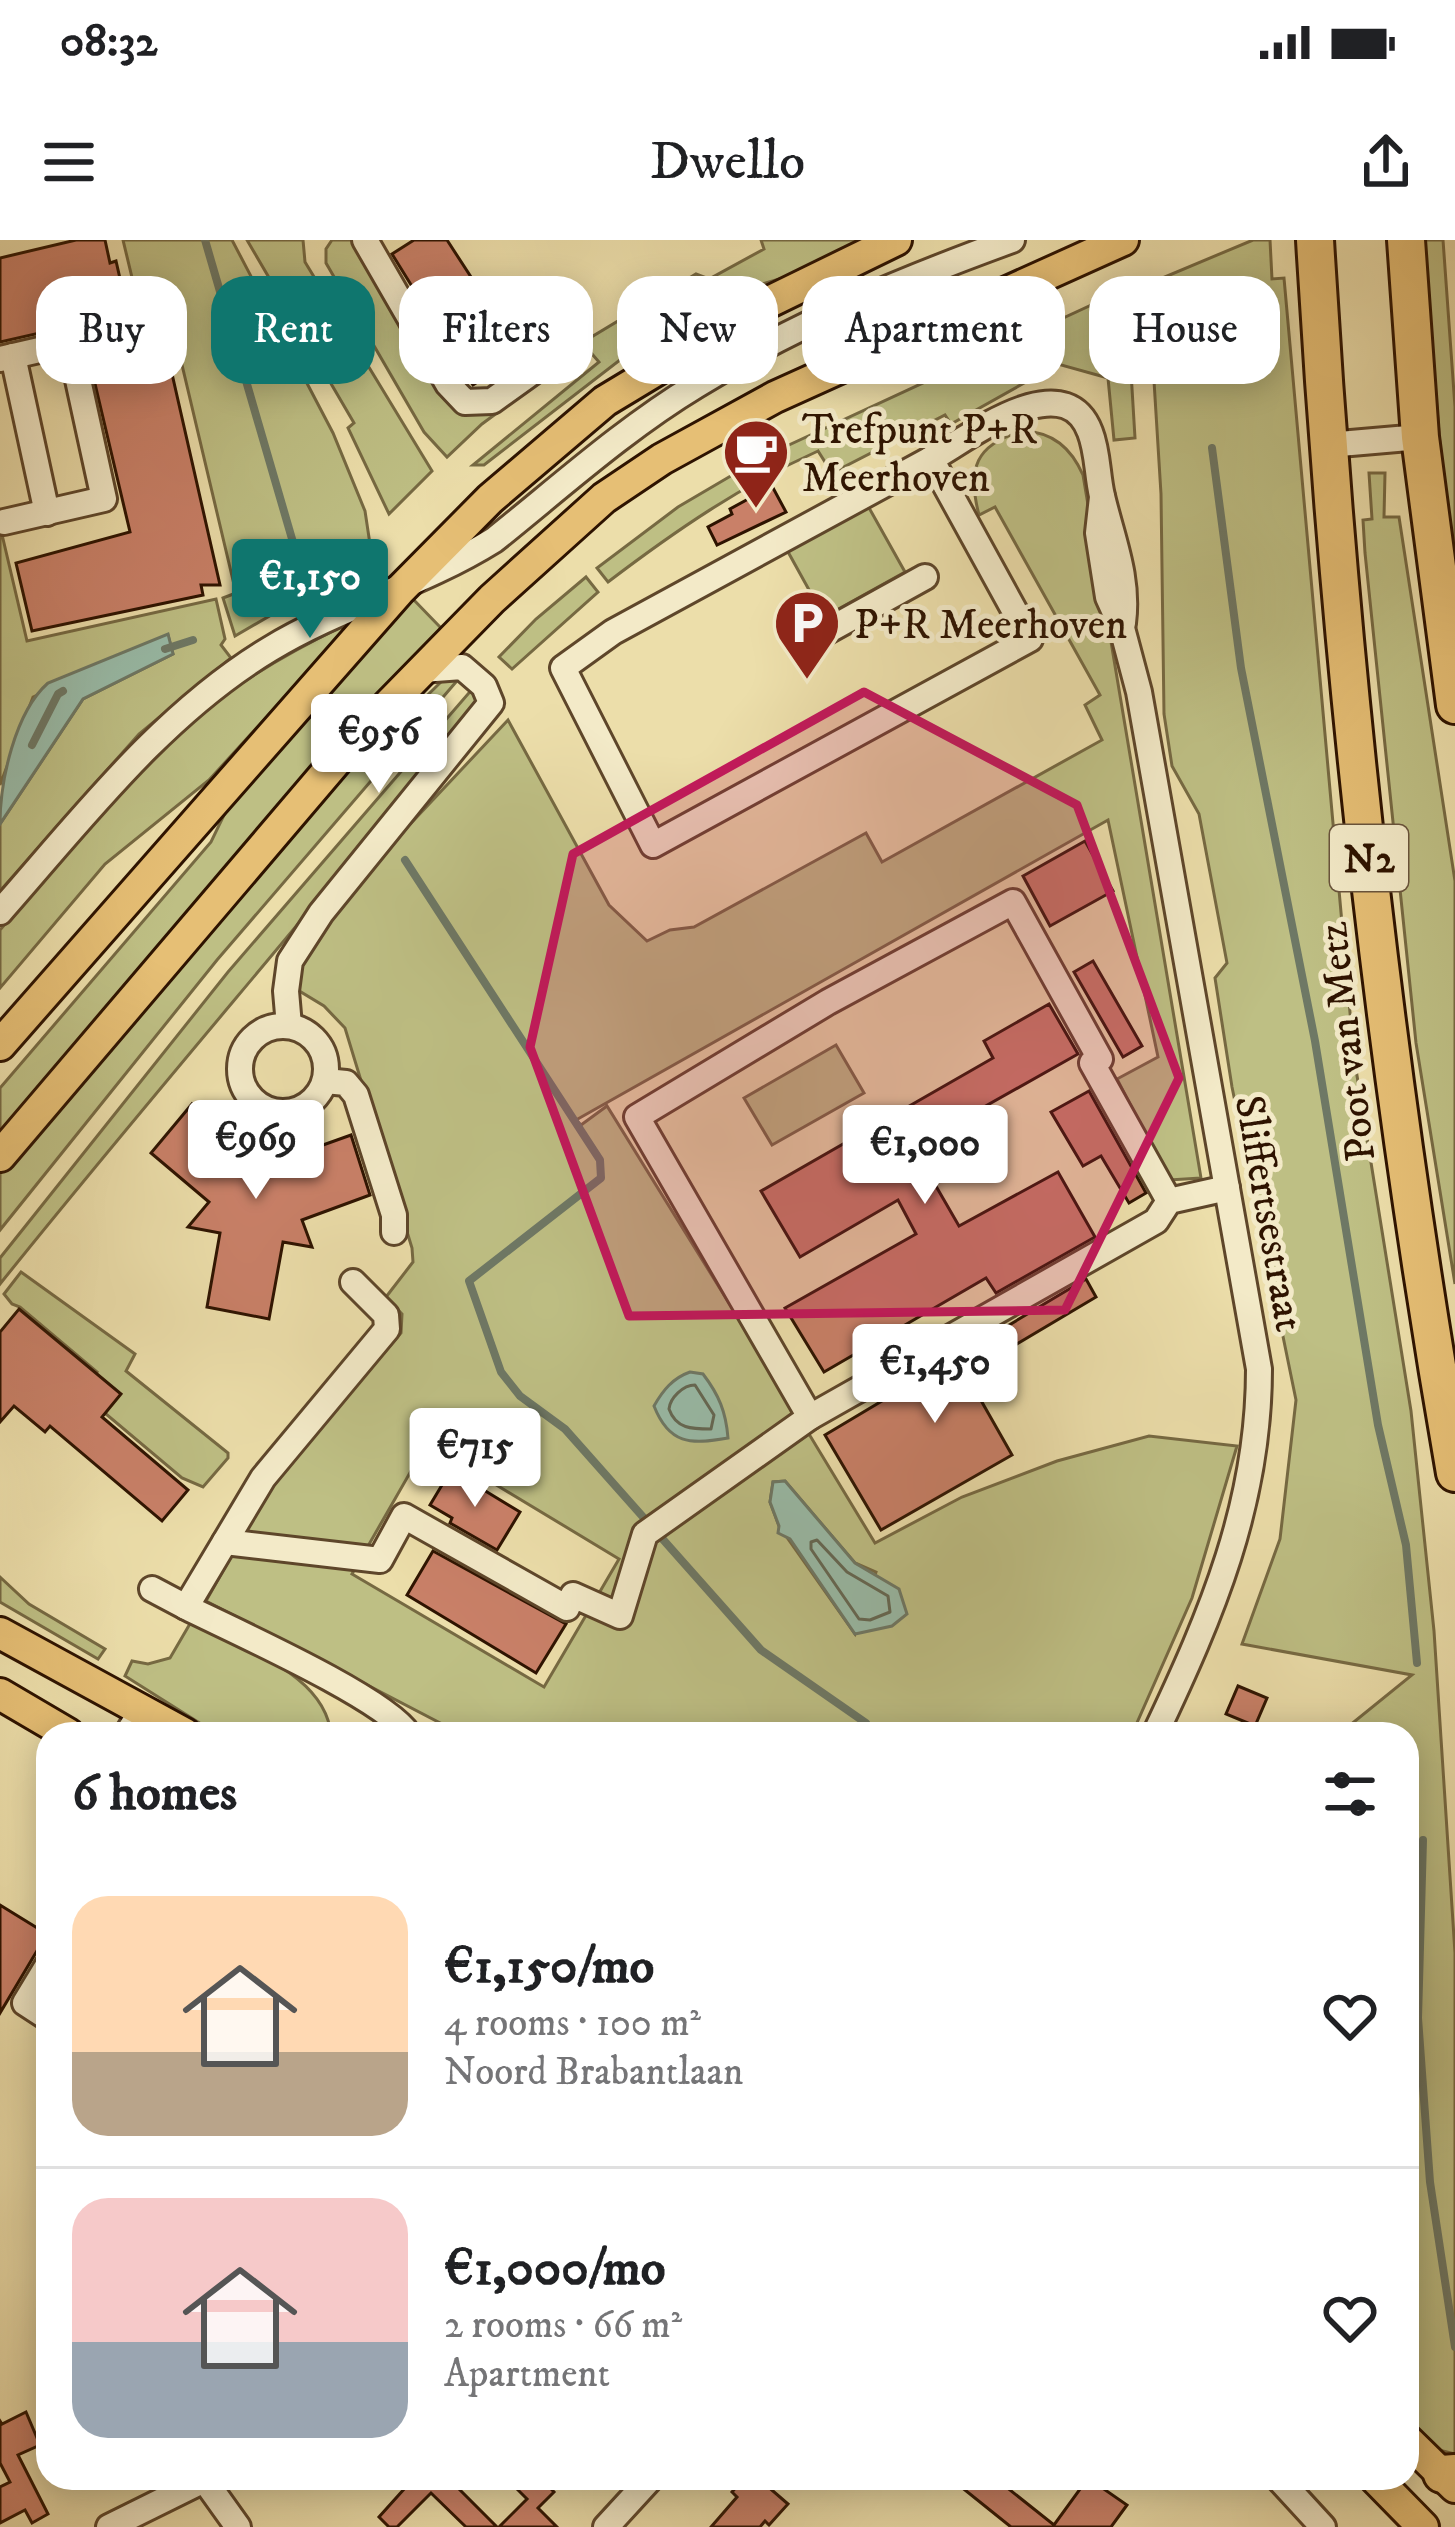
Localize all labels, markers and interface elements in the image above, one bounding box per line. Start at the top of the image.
text: 08:32 [60,14,157,70]
icon: menu [36,129,102,195]
text: Dwello [650,129,805,196]
icon: share [1353,129,1419,195]
chip: Buy [36,276,187,384]
chip: Rent [211,276,375,384]
chip: Filters [399,276,593,384]
chip: New [617,276,778,384]
chip: Apartment [802,276,1065,384]
chip: House [1089,276,1280,384]
place label: Trefpunt P+R Meerhoven [802,405,1038,505]
cafe icon: Trefpunt P+R Meerhoven [721,417,791,511]
pin: €1,150 [212,539,408,641]
text: €1,150 [259,553,361,602]
parking icon: P+R Meerhoven [772,588,842,682]
place label: P+R Meerhoven [854,600,1127,652]
pin: €956 [308,694,450,796]
text: €956 [338,708,420,757]
road number: N2 [1330,825,1408,891]
street label: Poot van Metz [1307,919,1388,1164]
street label: Sliffertsestraat [1222,1091,1314,1336]
pin: €969 [185,1100,327,1202]
pin: €1,000 [827,1105,1023,1207]
text: €969 [215,1114,297,1163]
text: €1,000 [870,1119,980,1168]
pin: €1,450 [837,1324,1033,1426]
text: €1,450 [879,1338,991,1387]
pin: €715 [404,1408,546,1510]
text: €715 [437,1422,513,1471]
icon: filters [1317,1761,1383,1827]
text: 6 homes [72,1762,237,1826]
text: €1,150/mo [444,1935,654,1999]
icon: home [168,1944,312,2088]
icon: heart [1317,1983,1383,2049]
text: 4 rooms · 100 m² [444,1999,701,2048]
text: Noord Brabantlaan [444,2048,743,2097]
text: €1,000/mo [444,2237,666,2301]
icon: home [168,2246,312,2390]
icon: heart [1317,2285,1383,2351]
text: 2 rooms · 66 m² [444,2301,682,2350]
text: Apartment [444,2350,610,2399]

